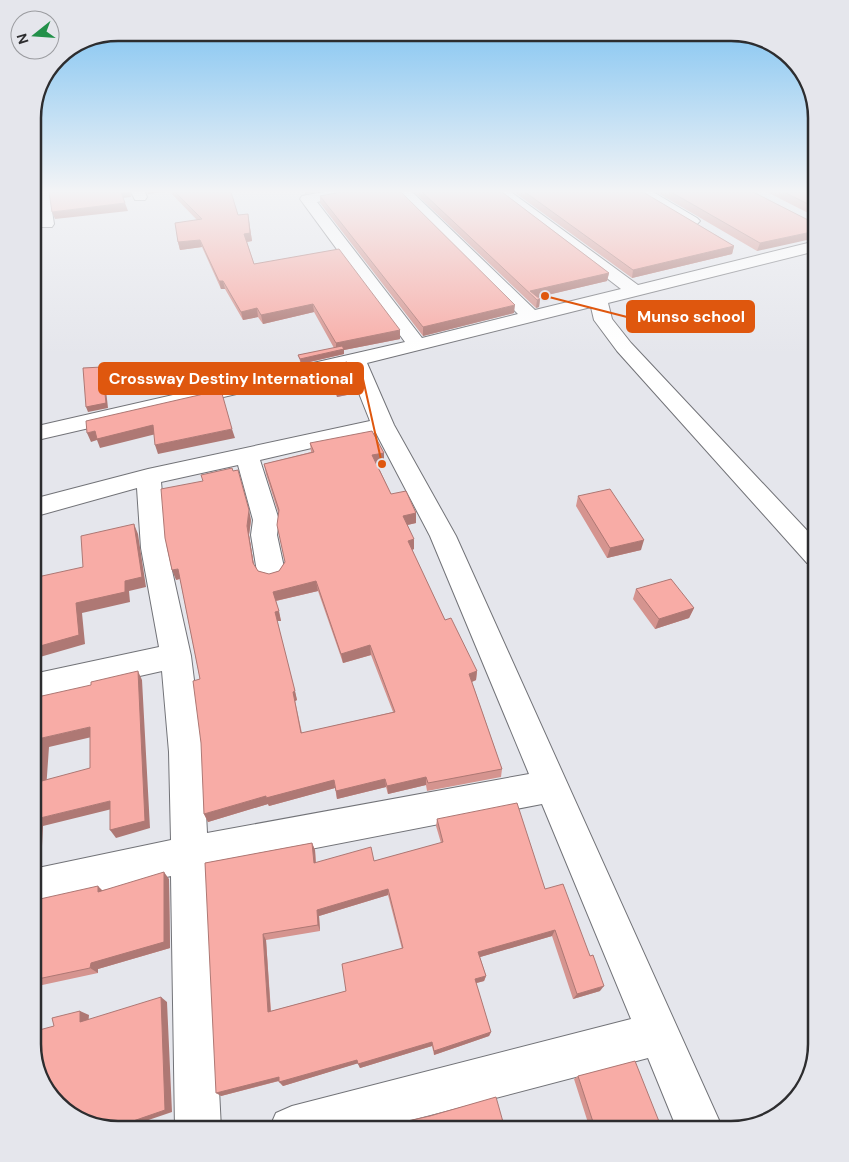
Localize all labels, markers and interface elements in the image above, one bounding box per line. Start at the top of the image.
north arrow [10,10,60,60]
text: N [12,31,33,46]
callout: Munso school [627,301,754,332]
text: Munso school [637,306,745,327]
callout: Crossway Destiny International [99,363,363,394]
text: Crossway Destiny International [109,368,353,389]

